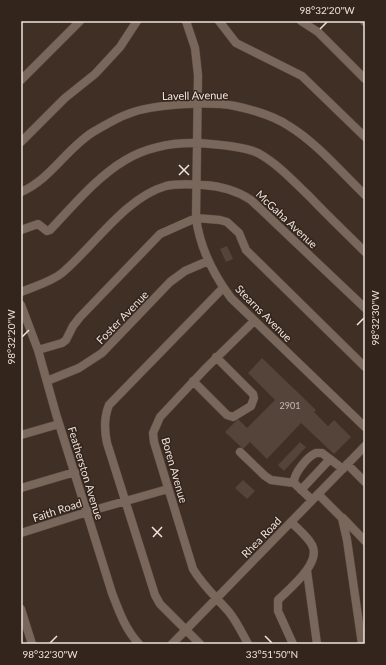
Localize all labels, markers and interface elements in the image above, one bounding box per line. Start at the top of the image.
text: 98°32'20"W [299,4,355,16]
street label: Lavell Avenue [162,88,228,102]
street label: McGaha Avenue [254,187,321,251]
street label: Stearns Avenue [233,282,295,344]
street label: Foster Avenue [93,287,151,346]
text: 98°32'30"W [369,290,381,346]
text: 98°32'20"W [5,309,17,365]
house number: 2901 [280,400,300,411]
street label: Featherston Avenue [66,425,106,521]
street label: Boren Avenue [159,436,191,505]
street label: Faith Road [31,496,83,524]
street label: Rhea Road [238,514,284,560]
text: 98°32'30"W [22,648,78,660]
text: 33°51'50"N [246,648,298,660]

